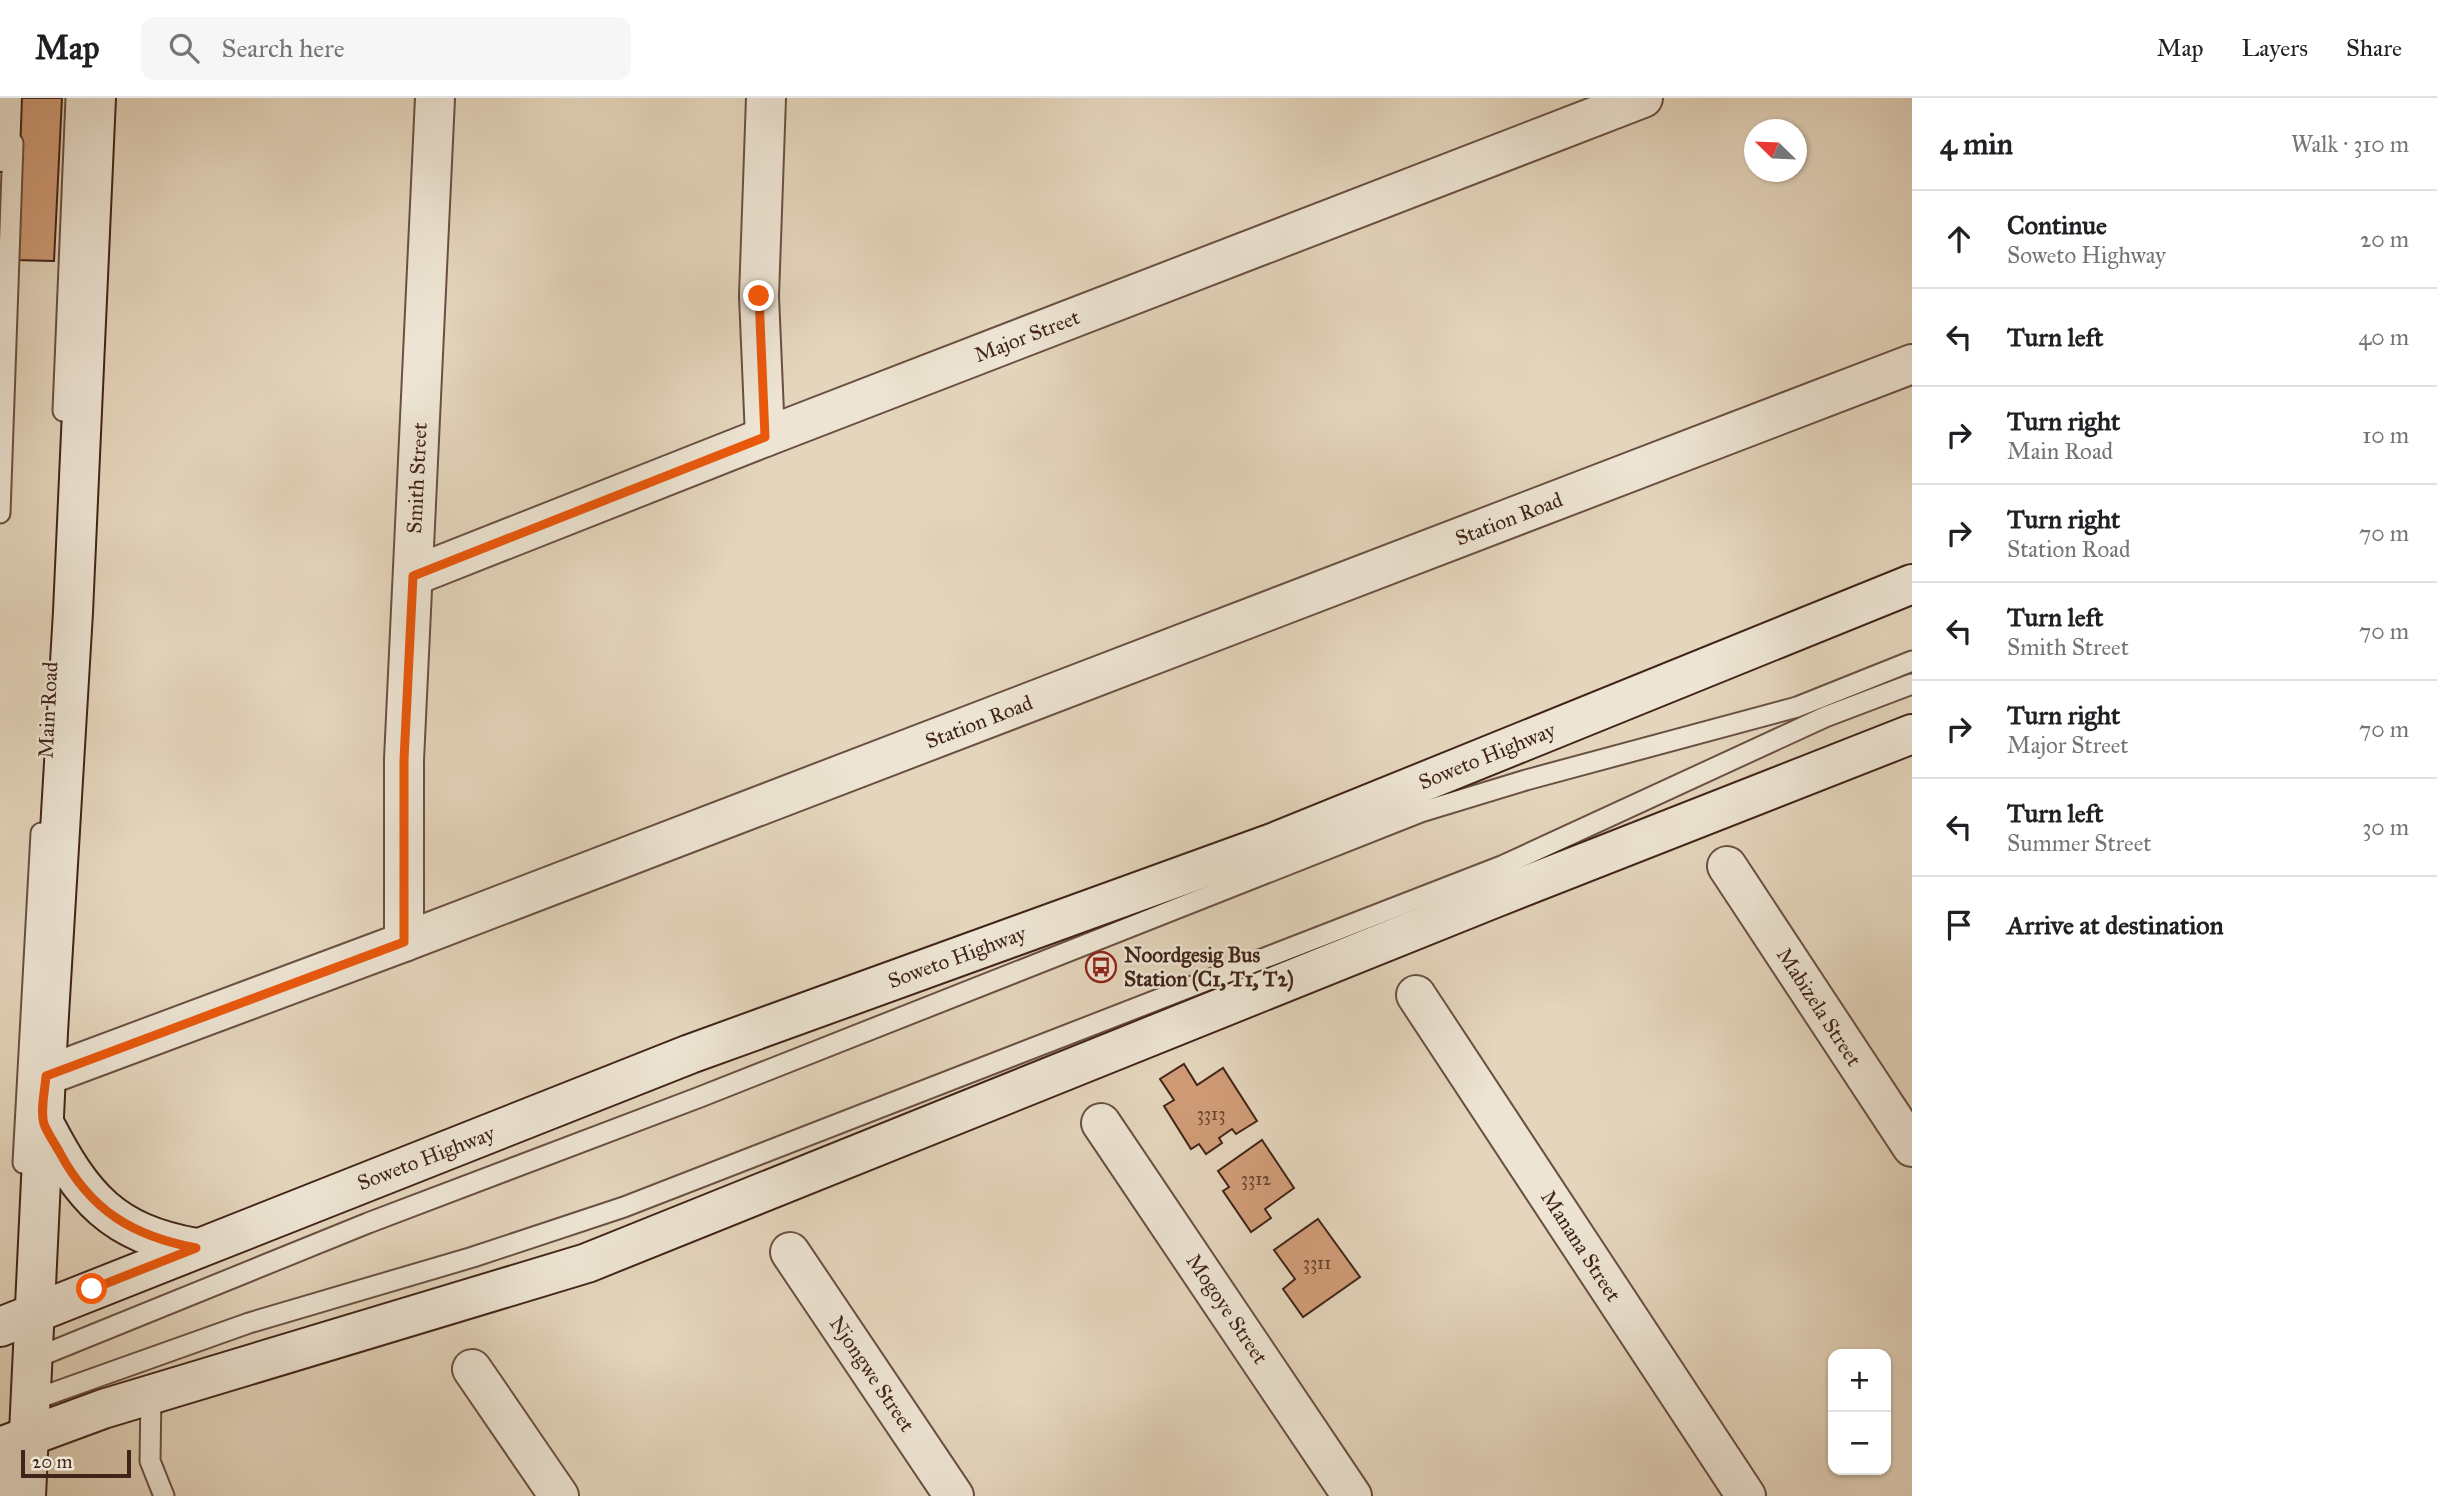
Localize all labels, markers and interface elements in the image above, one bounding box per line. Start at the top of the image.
search box [141,17,631,80]
text: Map [35,28,99,68]
icon: search [165,29,203,67]
text: Search here [221,32,345,64]
text: Map [2157,33,2204,63]
text: Layers [2242,33,2308,63]
text: Share [2346,33,2402,63]
north arrow [1744,119,1807,182]
text: 4 min [1940,126,2013,162]
text: Walk · 310 m [2291,130,2409,158]
text: Continue [2007,209,2107,241]
icon: ahead [1940,220,1978,258]
text: 20 m [2360,225,2409,253]
text: Soweto Highway [2007,241,2166,269]
route end [743,280,774,311]
street label: Major Street [971,304,1084,368]
icon: left [1940,318,1978,356]
text: Turn left [2007,321,2103,353]
text: 40 m [2359,323,2409,351]
text: Turn right [2007,405,2120,437]
icon: right [1940,416,1978,454]
street label: Smith Street [401,421,433,534]
text: 10 m [2362,421,2409,449]
text: Main Road [2007,437,2113,465]
street label: Station Road [1452,486,1567,551]
text: Turn right [2007,503,2120,535]
icon: right [1940,514,1978,552]
text: 70 m [2359,519,2409,547]
text: Station Road [2007,535,2131,563]
text: Turn left [2007,601,2103,633]
icon: left [1940,612,1978,650]
text: 70 m [2359,617,2409,645]
text: Smith Street [2007,633,2129,661]
street label: Main Road [32,660,64,759]
street label: Station Road [922,689,1037,754]
text: Turn right [2007,699,2120,731]
icon: right [1940,710,1978,748]
text: 70 m [2359,715,2409,743]
street label: Soweto Highway [1415,716,1560,795]
text: Major Street [2007,731,2128,759]
text: Turn left [2007,797,2103,829]
icon: left [1940,808,1978,846]
text: 30 m [2362,813,2409,841]
text: Summer Street [2007,829,2151,857]
icon: arrive [1940,906,1978,944]
text: Arrive at destination [2007,909,2224,941]
street label: Soweto Highway [884,920,1031,994]
place label: Noordgesig Bus Station (C1, T1, T2) [1124,942,1294,992]
street label: Mabizela Street [1771,943,1867,1072]
bus stop icon: Noordgesig Bus Station (C1, T1, T2) [1084,950,1118,984]
house number: 3313 [1197,1103,1225,1125]
street label: Soweto Highway [354,1119,499,1196]
house number: 3312 [1241,1168,1271,1190]
street label: Manana Street [1535,1185,1627,1307]
street label: Mogoye Street [1181,1249,1274,1370]
house number: 3311 [1303,1252,1331,1274]
route start [76,1273,107,1304]
street label: Njongwe Street [824,1311,921,1437]
map controls [1828,1349,1891,1475]
button: + [1828,1349,1891,1412]
button: − [1828,1412,1891,1475]
scale bar [21,1447,131,1479]
text: 20 m [32,1450,73,1473]

